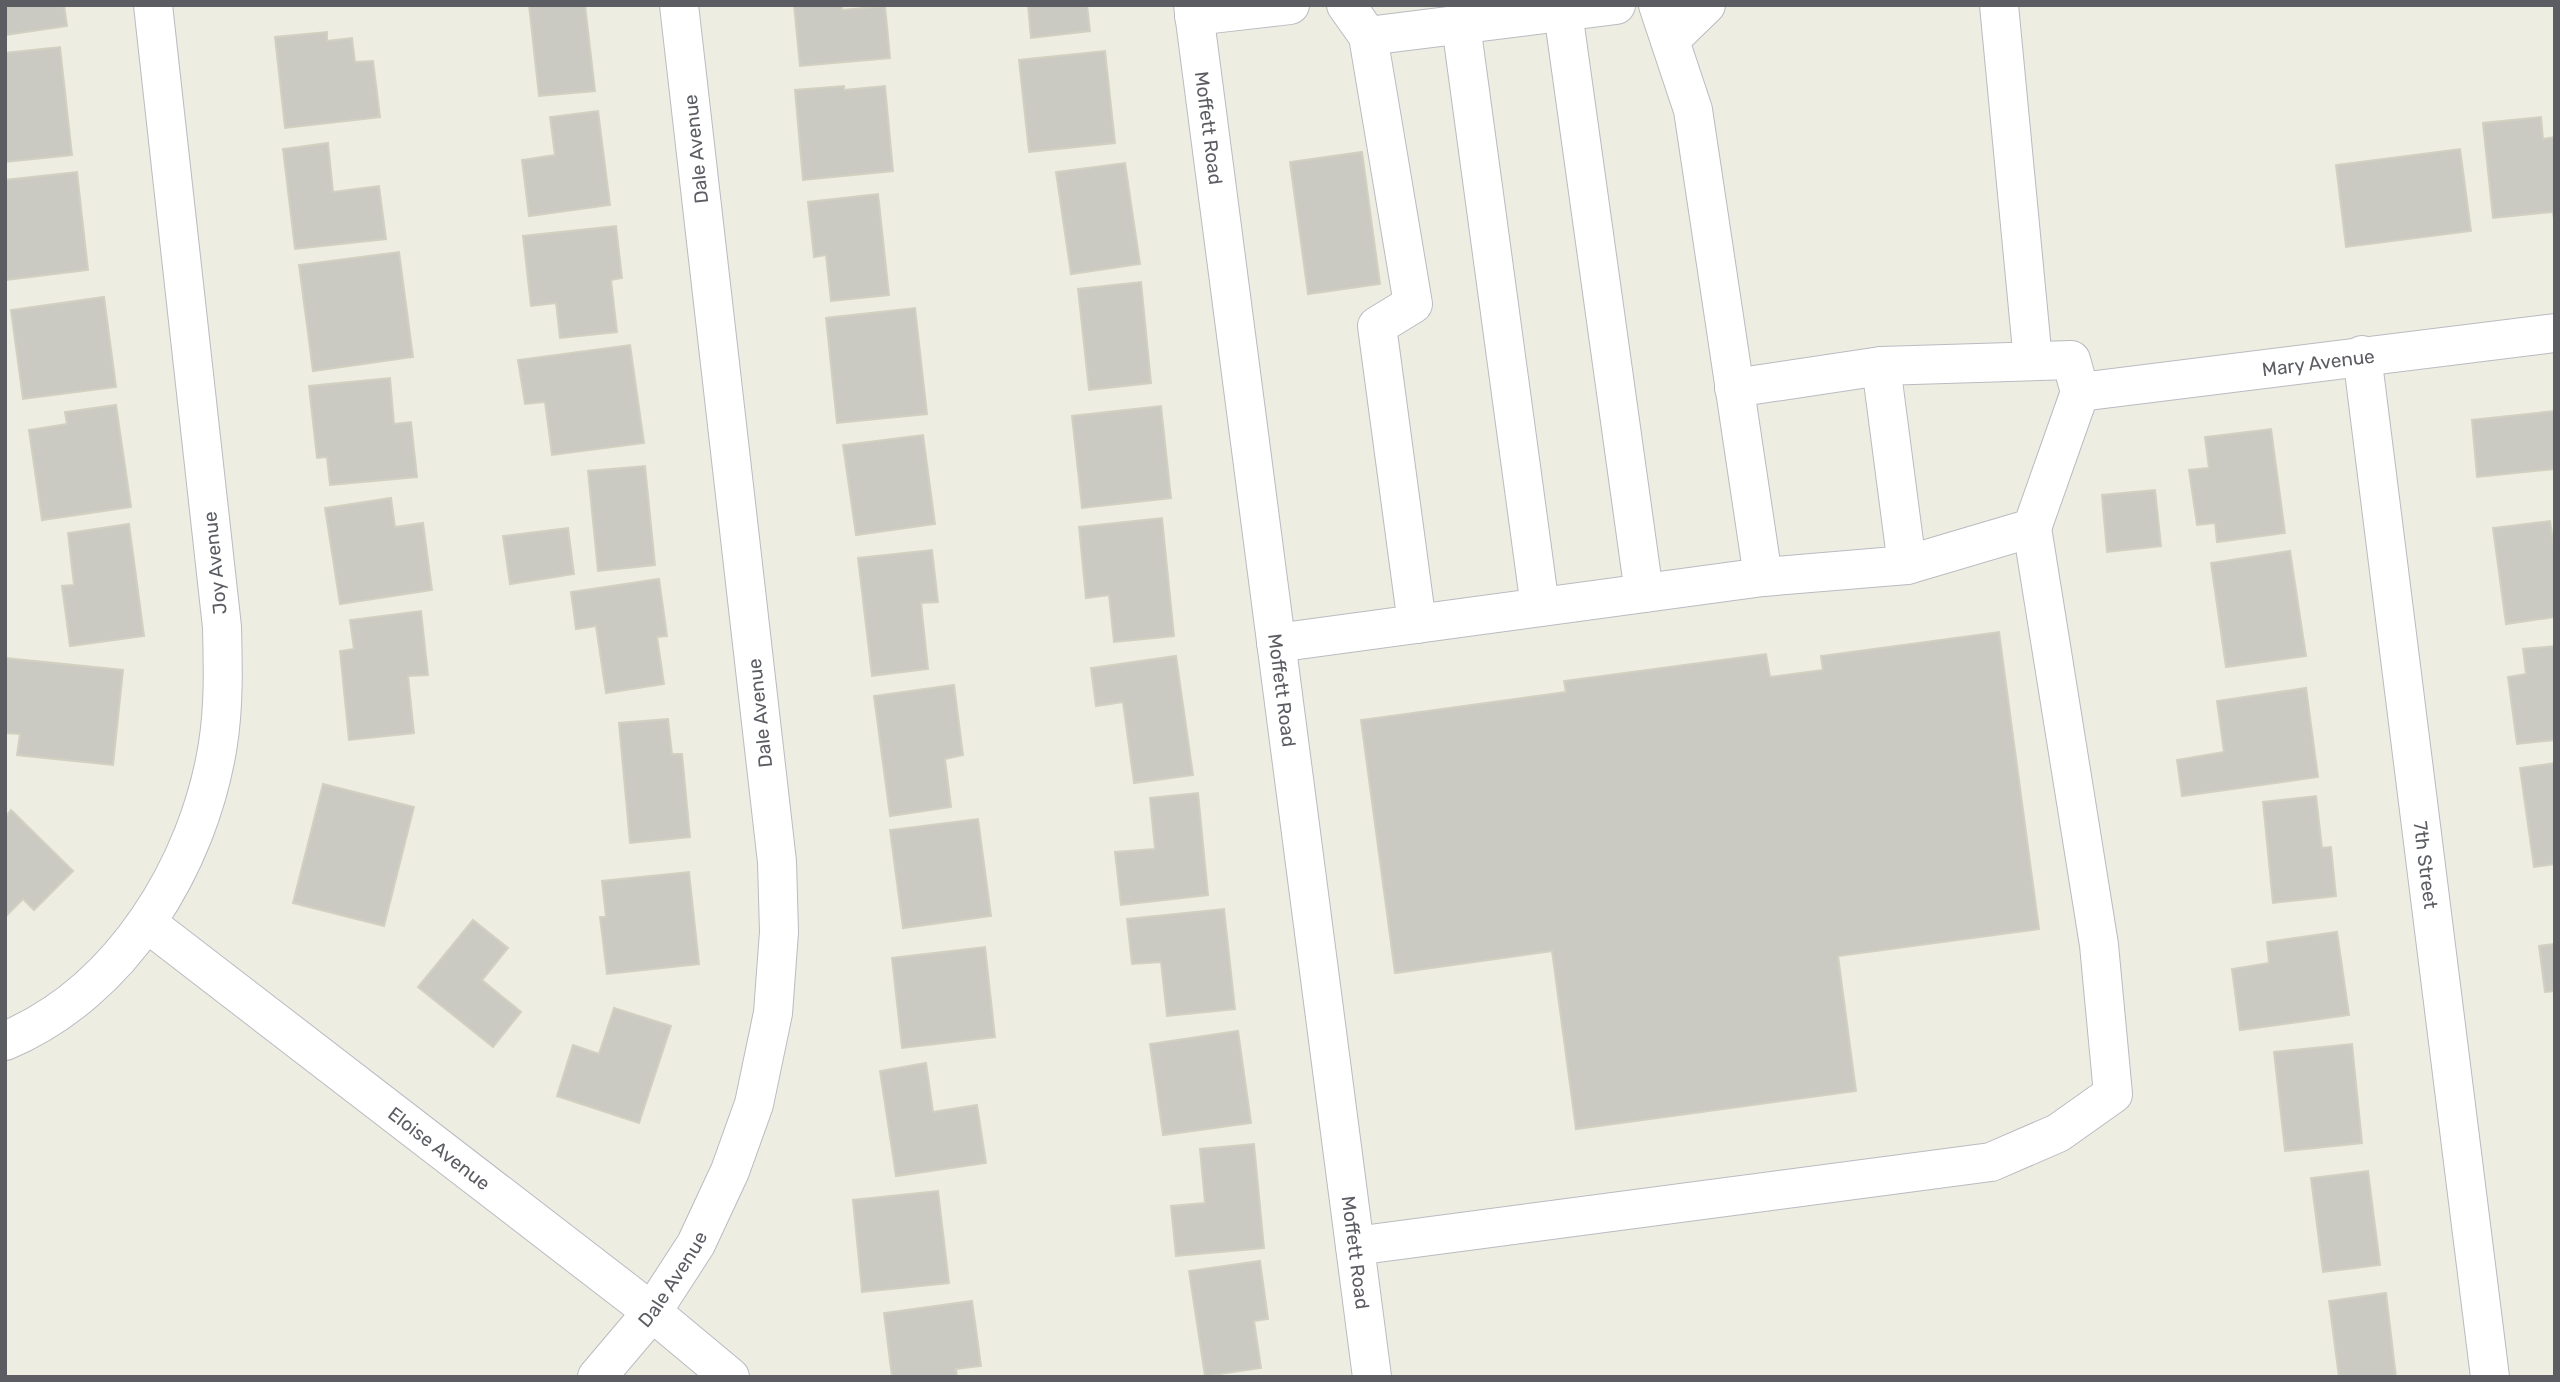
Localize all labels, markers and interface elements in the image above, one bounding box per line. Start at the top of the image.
street label: Moffett Road [1190,70,1228,186]
street label: Dale Avenue [679,93,713,205]
street label: Mary Avenue [2260,344,2376,381]
street label: Joy Avenue [198,510,232,616]
street label: Moffett Road [1264,632,1301,748]
street label: Dale Avenue [743,657,777,769]
street label: 7th Street [2409,820,2443,911]
street label: Eloise Avenue [384,1102,495,1195]
street label: Moffett Road [1337,1194,1375,1310]
street label: Dale Avenue [633,1228,712,1332]

